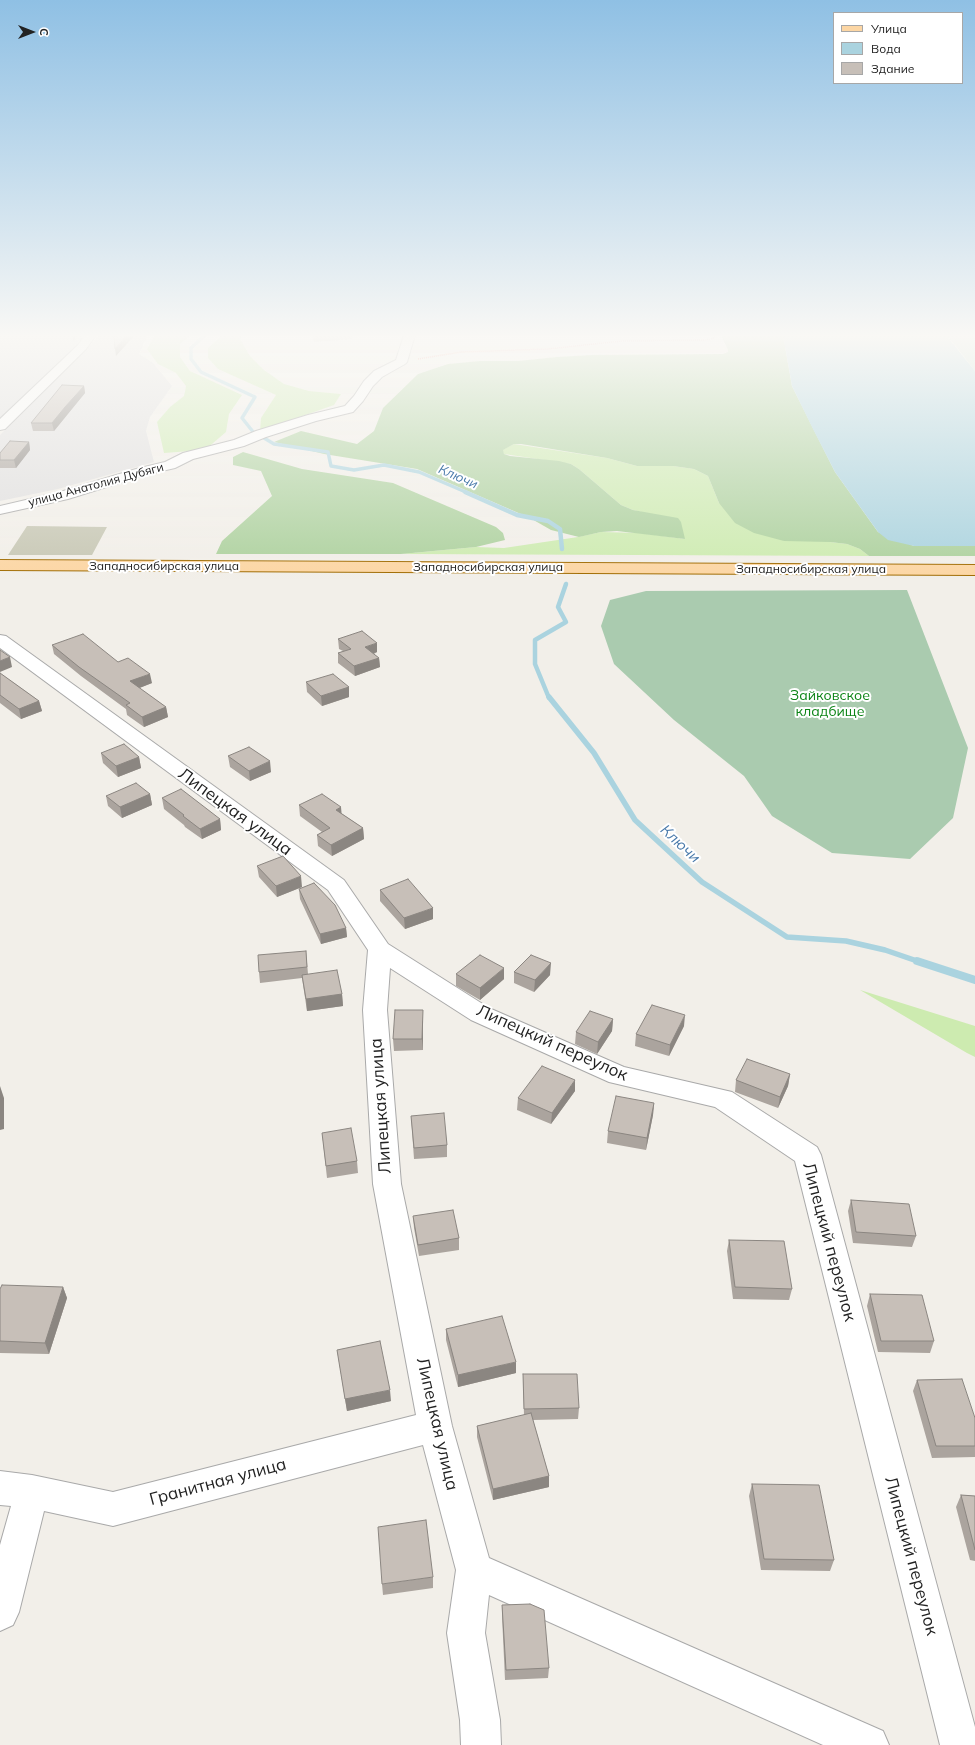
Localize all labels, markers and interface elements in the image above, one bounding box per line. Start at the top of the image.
north arrow [12,12,52,52]
legend [833,12,963,84]
text: Улица [871,21,907,36]
text: С [37,28,51,36]
text: Вода [871,41,901,56]
text: Здание [871,61,914,76]
street label: улица Анатолия Дубяги [27,460,165,510]
water label: Ключи [436,461,480,493]
street label: Западносибирская улица [89,559,239,573]
street label: Западносибирская улица [413,560,563,574]
street label: Западносибирская улица [736,562,886,576]
park label: Зайковское кладбище [790,688,870,720]
street label: Липецкая улица [174,764,296,860]
water label: Ключи [656,821,704,867]
street label: Липецкий переулок [473,1000,631,1086]
street label: Липецкая улица [366,1038,396,1174]
street label: Липецкий переулок [798,1160,860,1324]
street label: Липецкая улица [412,1356,462,1492]
street label: Гранитная улица [147,1454,289,1510]
street label: Липецкий переулок [880,1474,942,1638]

